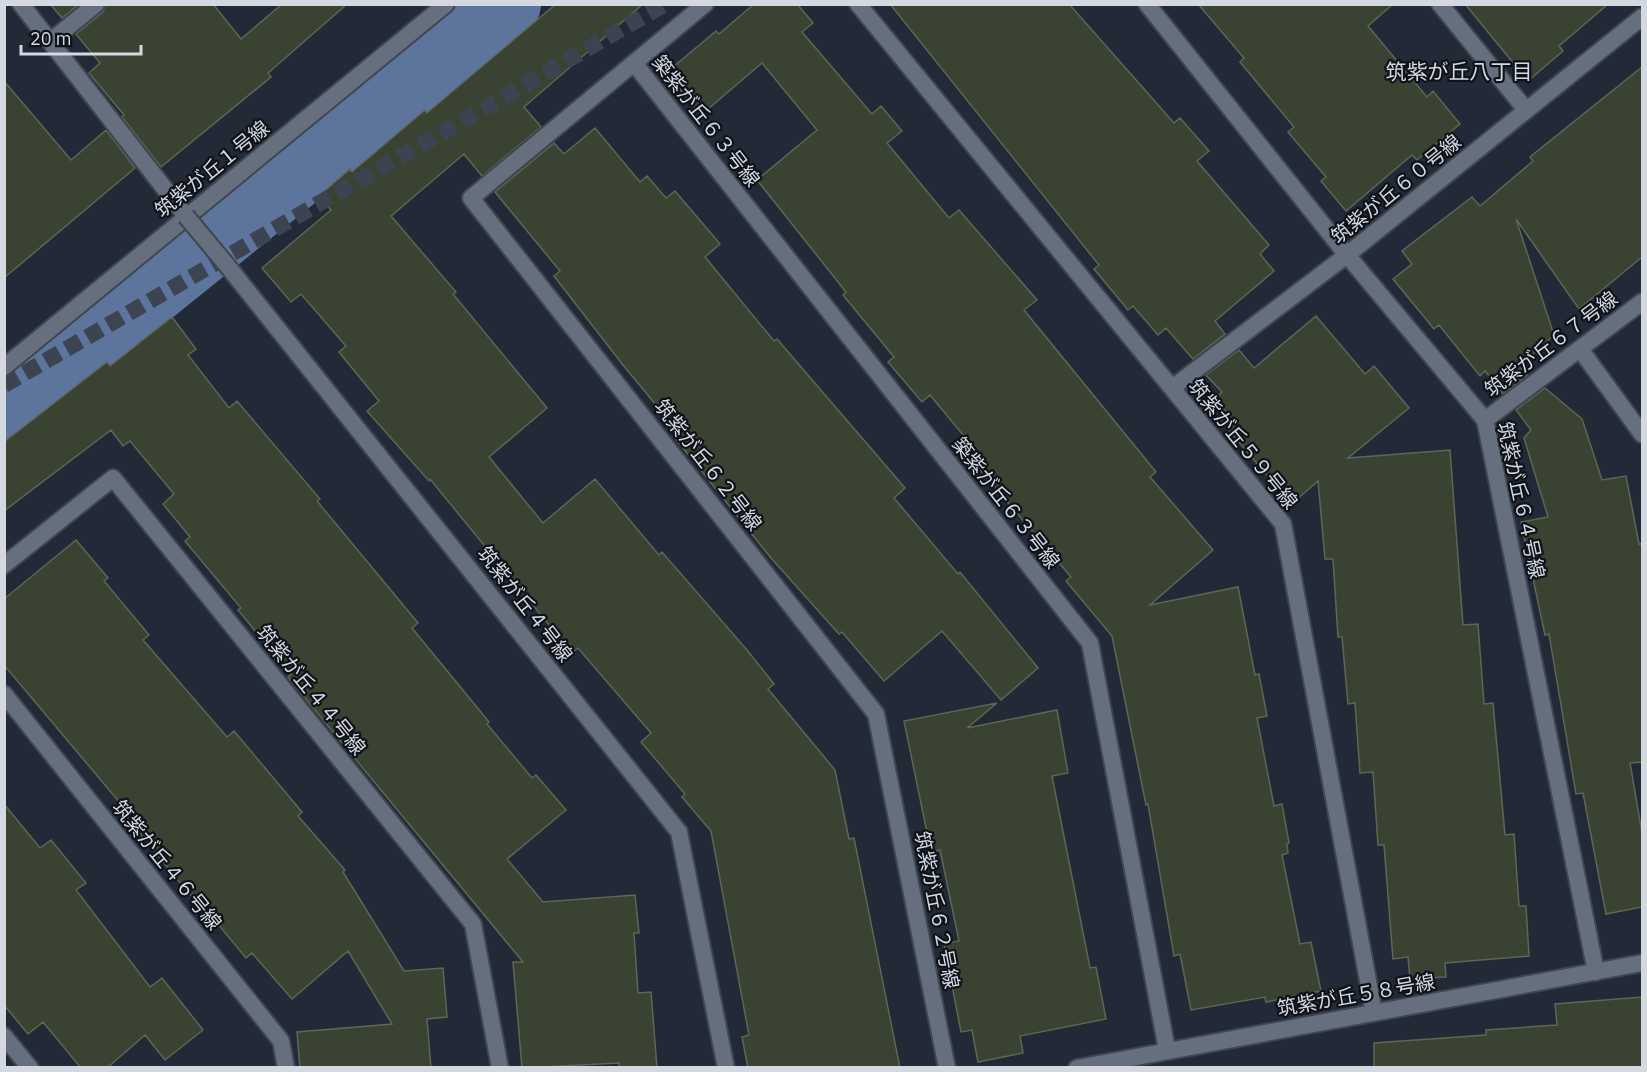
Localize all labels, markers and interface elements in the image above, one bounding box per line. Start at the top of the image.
scale bar [21,18,141,56]
text: 20 m [30,27,72,50]
street label: 築紫が丘６３号線 [647,49,766,192]
district label: 筑紫が丘八丁目 [1386,57,1533,85]
street label: 筑紫が丘１号線 [149,114,275,223]
street label: 筑紫が丘６０号線 [1325,128,1466,249]
street label: 筑紫が丘６７号線 [1479,285,1623,403]
street label: 筑紫が丘５９号線 [1183,373,1304,514]
street label: 筑紫が丘６２号線 [649,393,768,536]
street label: 筑紫が丘６４号線 [1492,419,1551,581]
street label: 築紫が丘６３号線 [947,431,1066,574]
street label: 筑紫が丘４号線 [472,540,579,667]
street label: 筑紫が丘４４号線 [251,619,372,760]
street label: 筑紫が丘４６号線 [107,794,228,935]
street label: 筑紫が丘６２号線 [909,829,966,991]
street label: 筑紫が丘５８号線 [1275,967,1437,1022]

